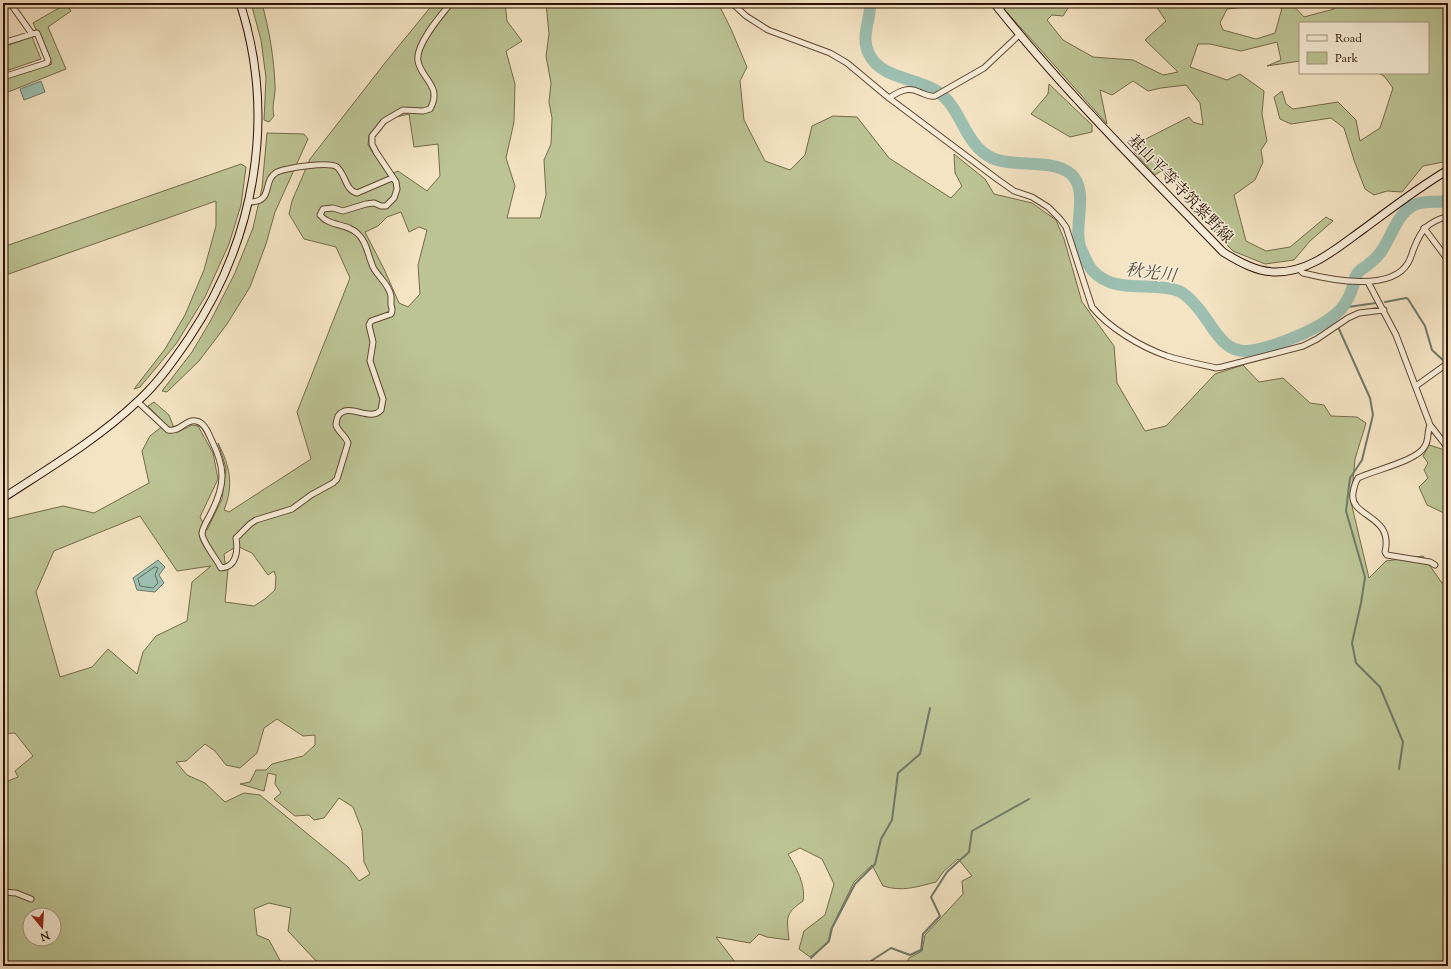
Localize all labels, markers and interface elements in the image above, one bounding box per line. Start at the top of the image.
legend [1299,22,1429,74]
text: Road [1335,30,1362,48]
text: Park [1335,50,1358,68]
street label: 基山平等寺筑紫野線 [1121,130,1237,250]
water label: 秋光川 [1124,259,1180,289]
north arrow [22,907,62,947]
text: N [38,926,52,945]

